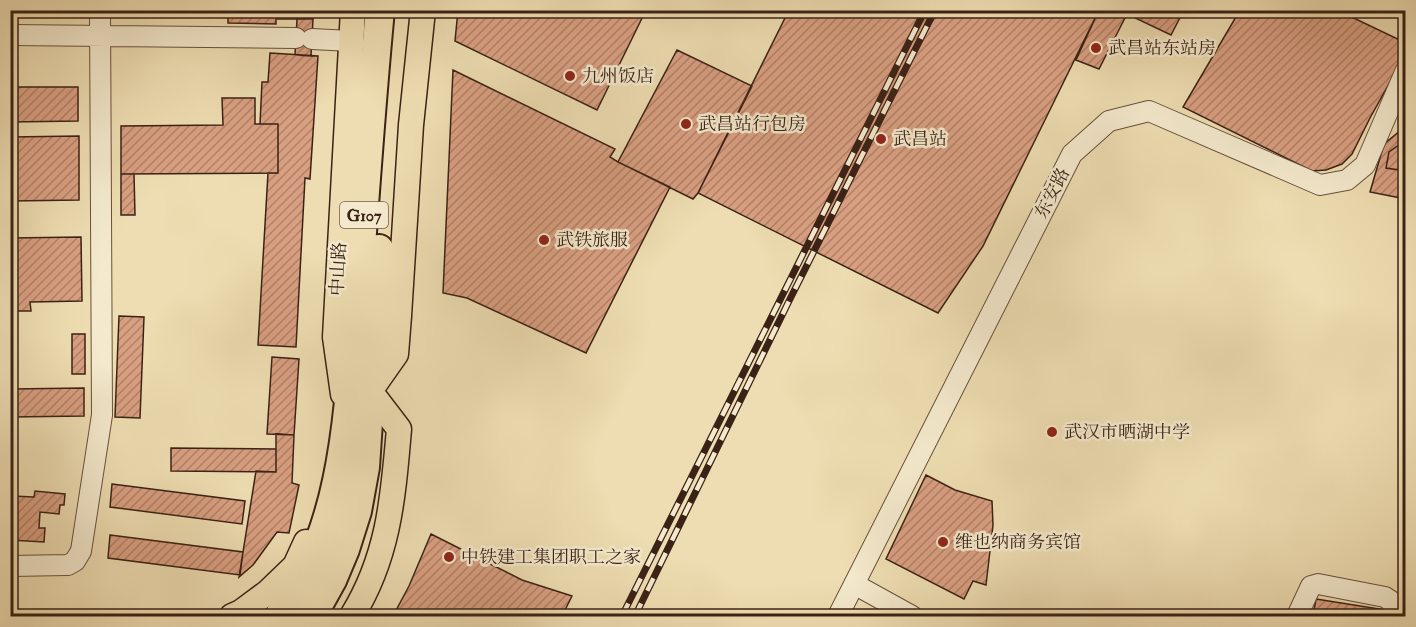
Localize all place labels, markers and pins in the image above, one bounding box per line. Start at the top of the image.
place label: 武昌站东站房 [1108,37,1216,60]
marker: 武昌站东站房 [1089,41,1103,55]
place label: 九州饭店 [582,65,654,88]
marker: 九州饭店 [563,69,577,83]
place label: 武昌站行包房 [698,113,806,136]
marker: 武昌站行包房 [679,117,693,131]
place label: 武昌站 [893,128,947,151]
marker: 武昌站 [874,132,888,146]
place label: 武铁旅服 [556,229,628,252]
marker: 武铁旅服 [537,233,551,247]
place label: 武汉市晒湖中学 [1064,421,1190,444]
marker: 武汉市晒湖中学 [1045,425,1059,439]
place label: 维也纳商务宾馆 [955,531,1081,554]
marker: 维也纳商务宾馆 [936,535,950,549]
place label: 中铁建工集团职工之家 [461,546,641,569]
marker: 中铁建工集团职工之家 [442,550,456,564]

